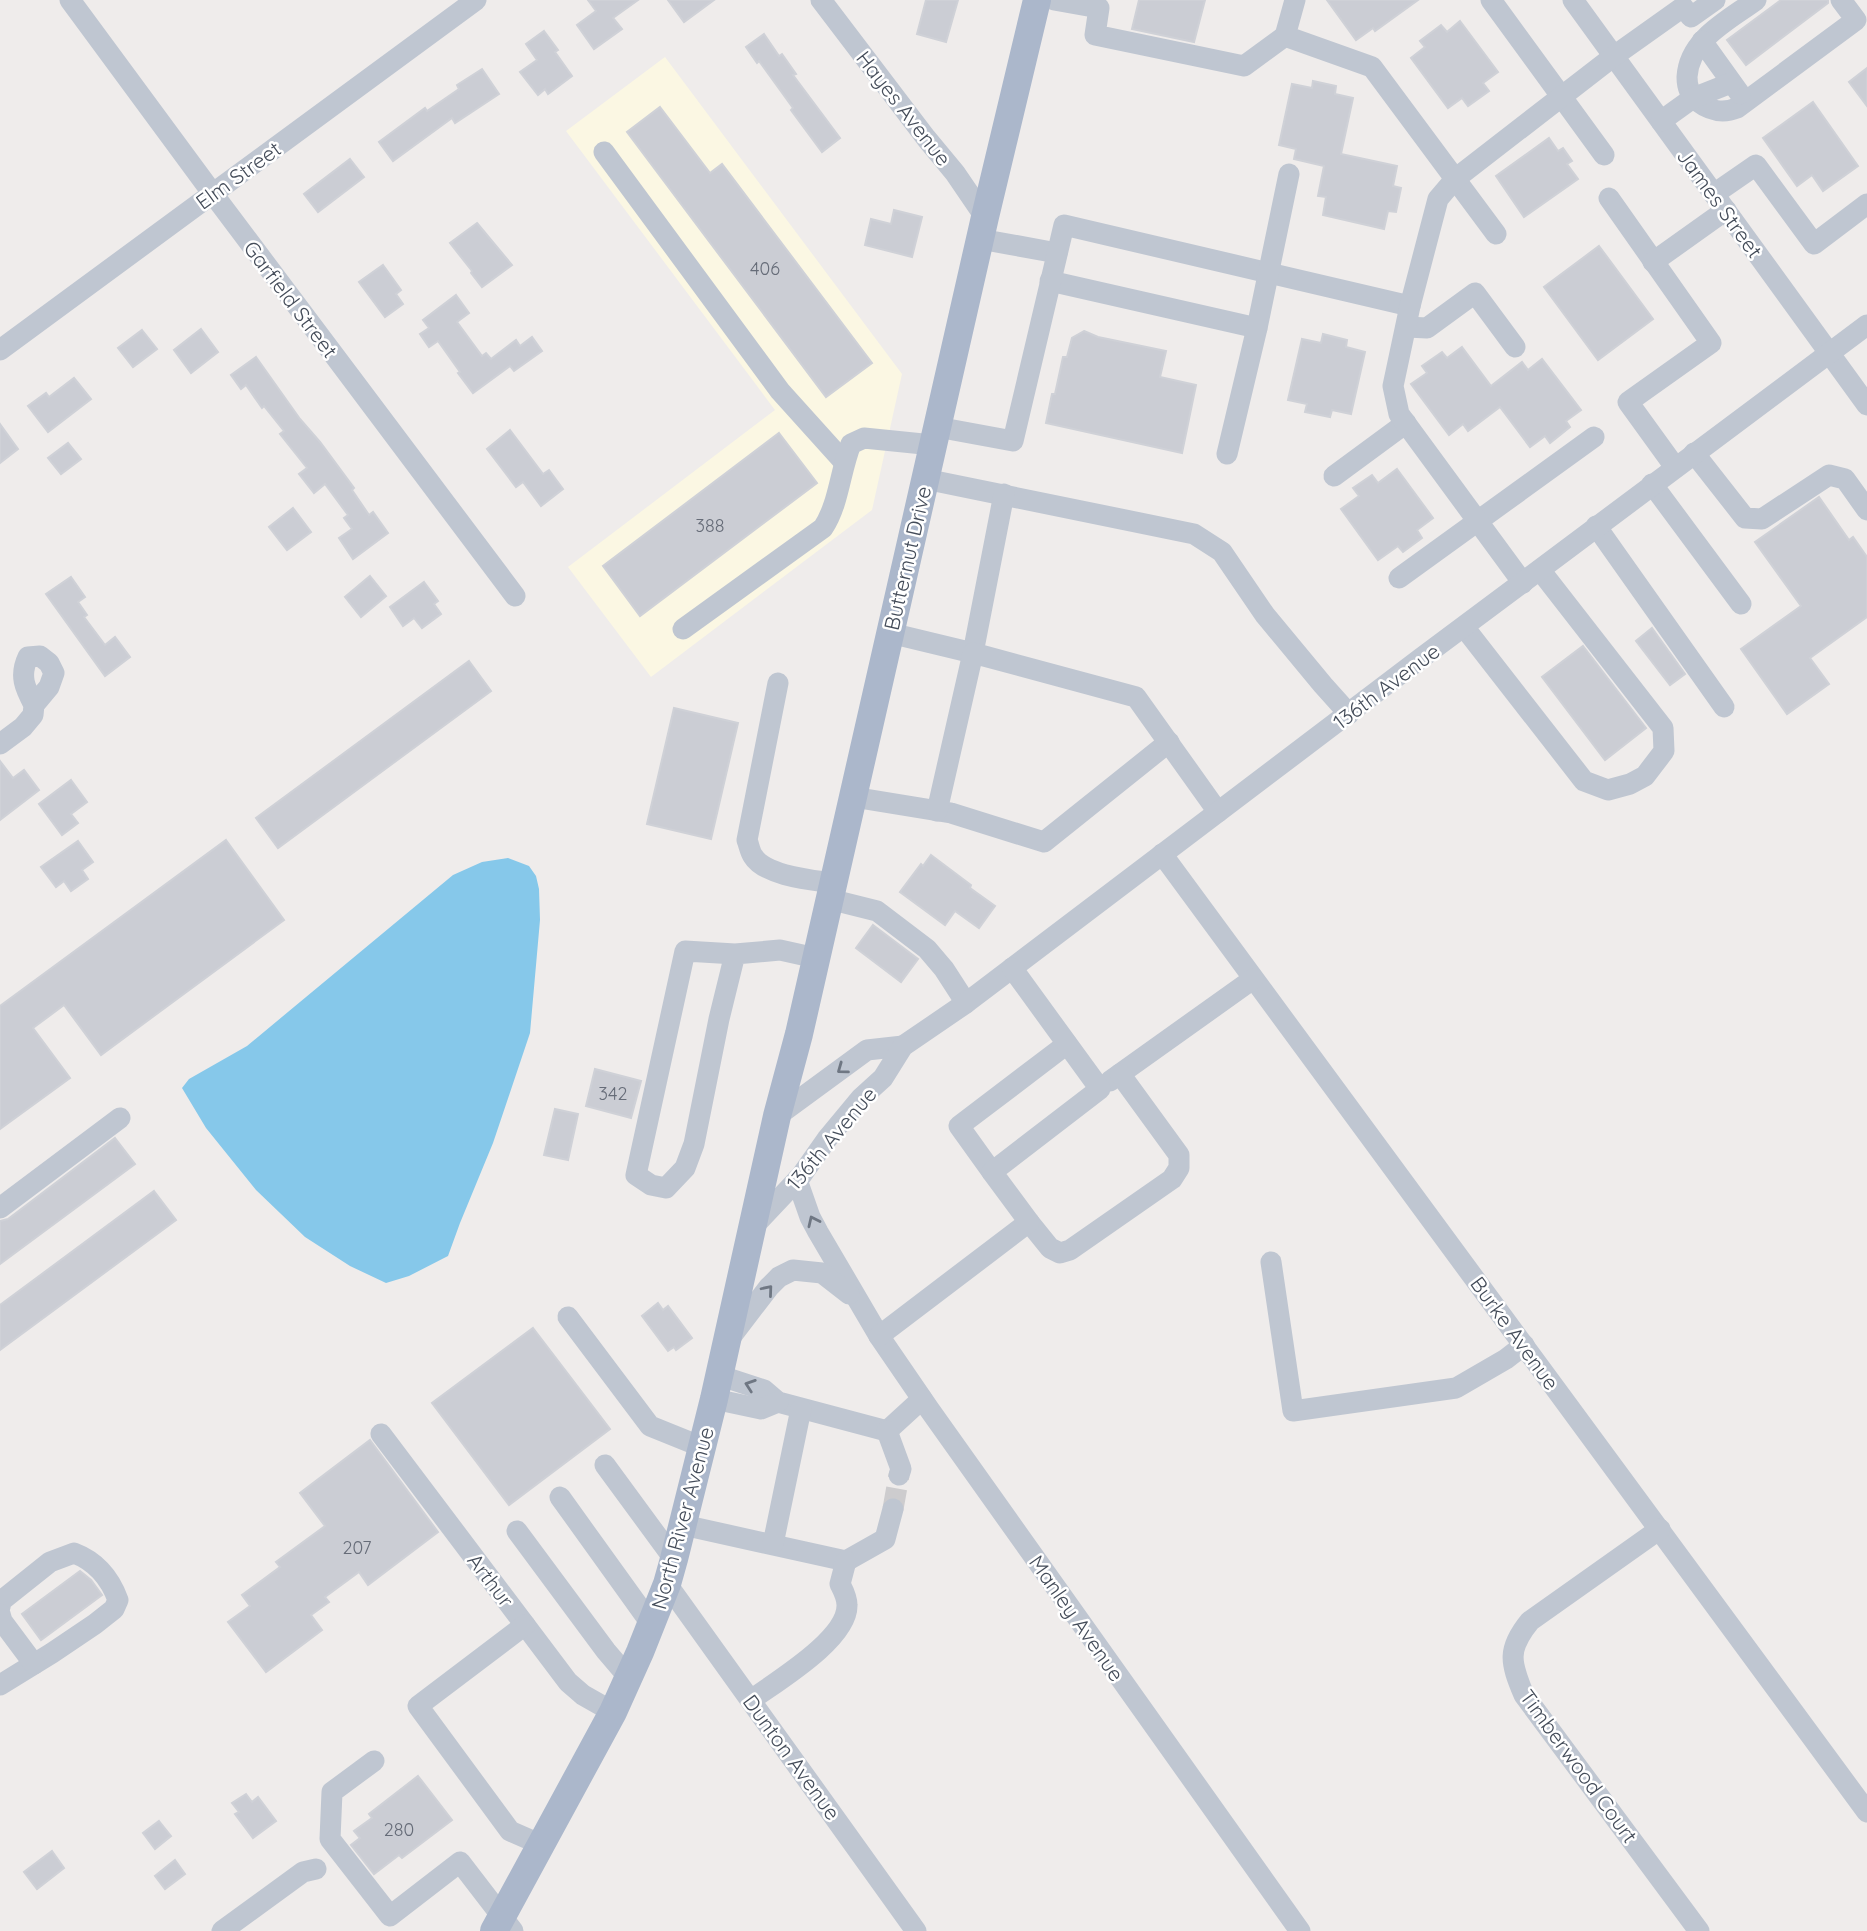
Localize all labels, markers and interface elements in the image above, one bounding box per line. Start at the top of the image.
street label: Hayes Avenue [851,45,957,171]
street label: Elm Street [190,135,286,215]
street label: James Street [1672,143,1768,263]
street label: Garfield Street [238,235,344,363]
house number: 406 [750,257,780,280]
street label: Butternut Drive [878,483,936,633]
house number: 388 [696,514,724,537]
street label: 136th Avenue [1328,638,1444,734]
one-way arrow [837,1061,850,1073]
street label: 136th Avenue [780,1081,882,1195]
house number: 342 [599,1082,627,1105]
one-way arrow [807,1216,821,1228]
street label: Burke Avenue [1465,1271,1565,1395]
one-way arrow [759,1286,772,1298]
one-way arrow [745,1379,757,1393]
street label: North River Avenue [645,1424,719,1612]
house number: 207 [343,1536,371,1559]
street label: Arthur [462,1548,520,1612]
street label: Manley Avenue [1024,1550,1130,1686]
street label: Timberwood Court [1515,1684,1643,1848]
street label: Dunton Avenue [738,1689,846,1825]
house number: 280 [384,1818,414,1841]

